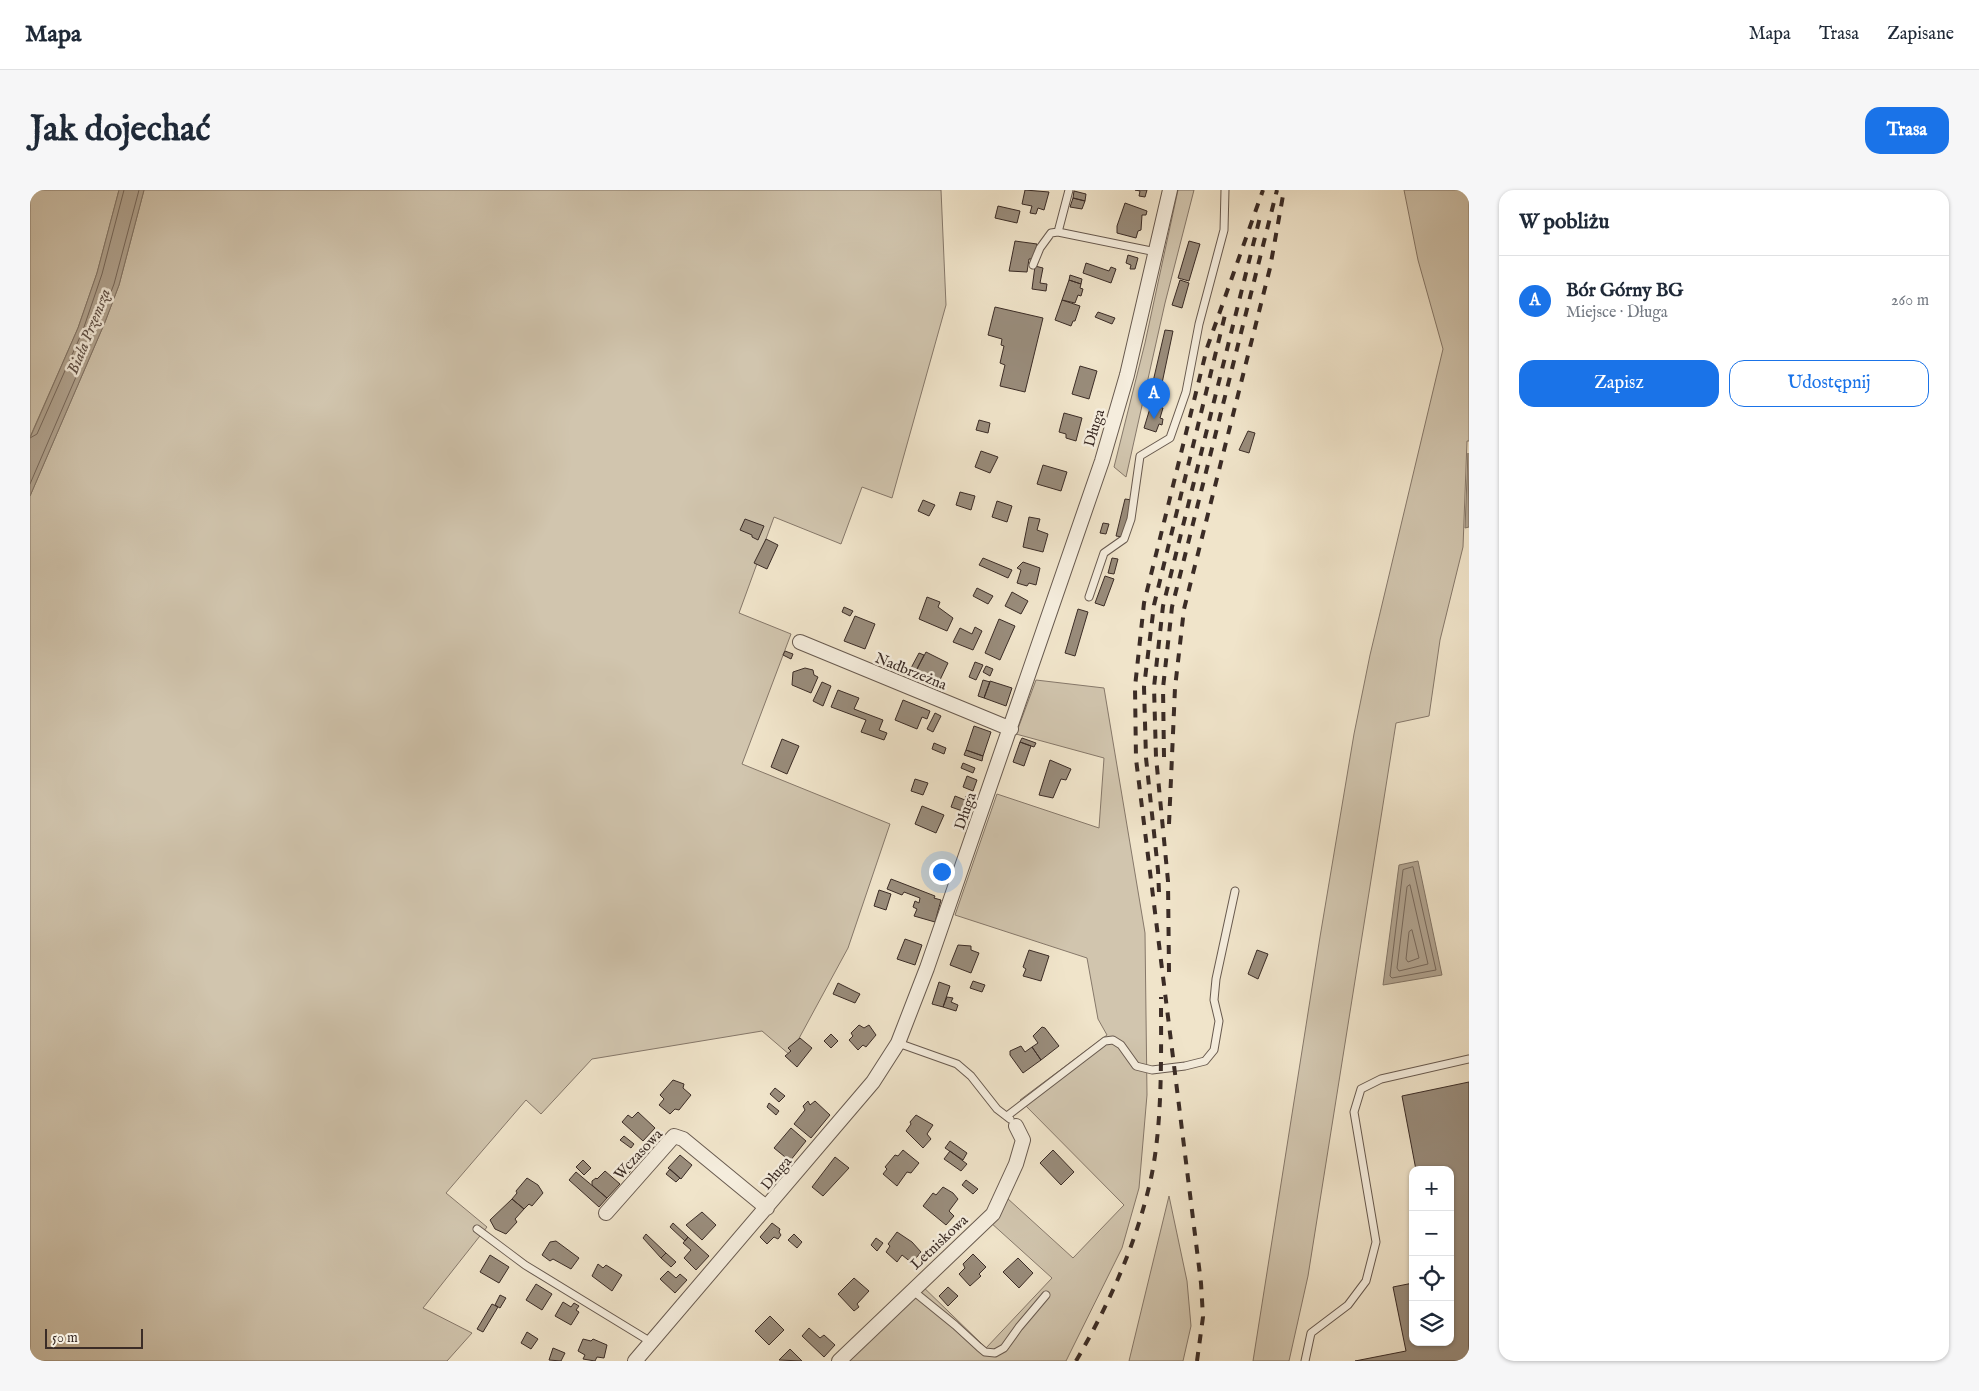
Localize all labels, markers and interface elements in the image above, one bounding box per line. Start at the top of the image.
text: Mapa [25,19,81,50]
text: Mapa [1749,23,1791,46]
text: Trasa [1819,23,1859,46]
text: Zapisane [1887,23,1954,46]
button: Trasa [1865,107,1949,154]
text: Jak dojechać [30,108,210,153]
text: W pobliżu [1519,209,1609,236]
text: Bór Górny BG [1566,279,1683,303]
water label: Biała Przemsza [64,286,116,377]
text: A [1530,291,1540,311]
text: 260 m [1891,291,1929,311]
text: Miejsce · Długa [1566,303,1668,323]
button: Zapisz [1519,360,1719,407]
button: Udostępnij [1729,360,1929,407]
pin: A [1138,378,1170,419]
street label: Długa [1080,406,1109,449]
street label: Nadbrzeżna [872,648,950,695]
street label: Długa [950,789,981,832]
your location [929,859,955,885]
street label: Wczasowa [610,1124,667,1184]
street label: Długa [757,1152,796,1194]
map controls [1409,1166,1454,1346]
button: + [1409,1166,1454,1211]
street label: Letniskowa [906,1210,973,1274]
button: − [1409,1211,1454,1256]
button: locate [1409,1256,1454,1301]
button: layers [1409,1301,1454,1346]
scale bar [45,1326,142,1349]
text: 50 m [52,1329,78,1347]

